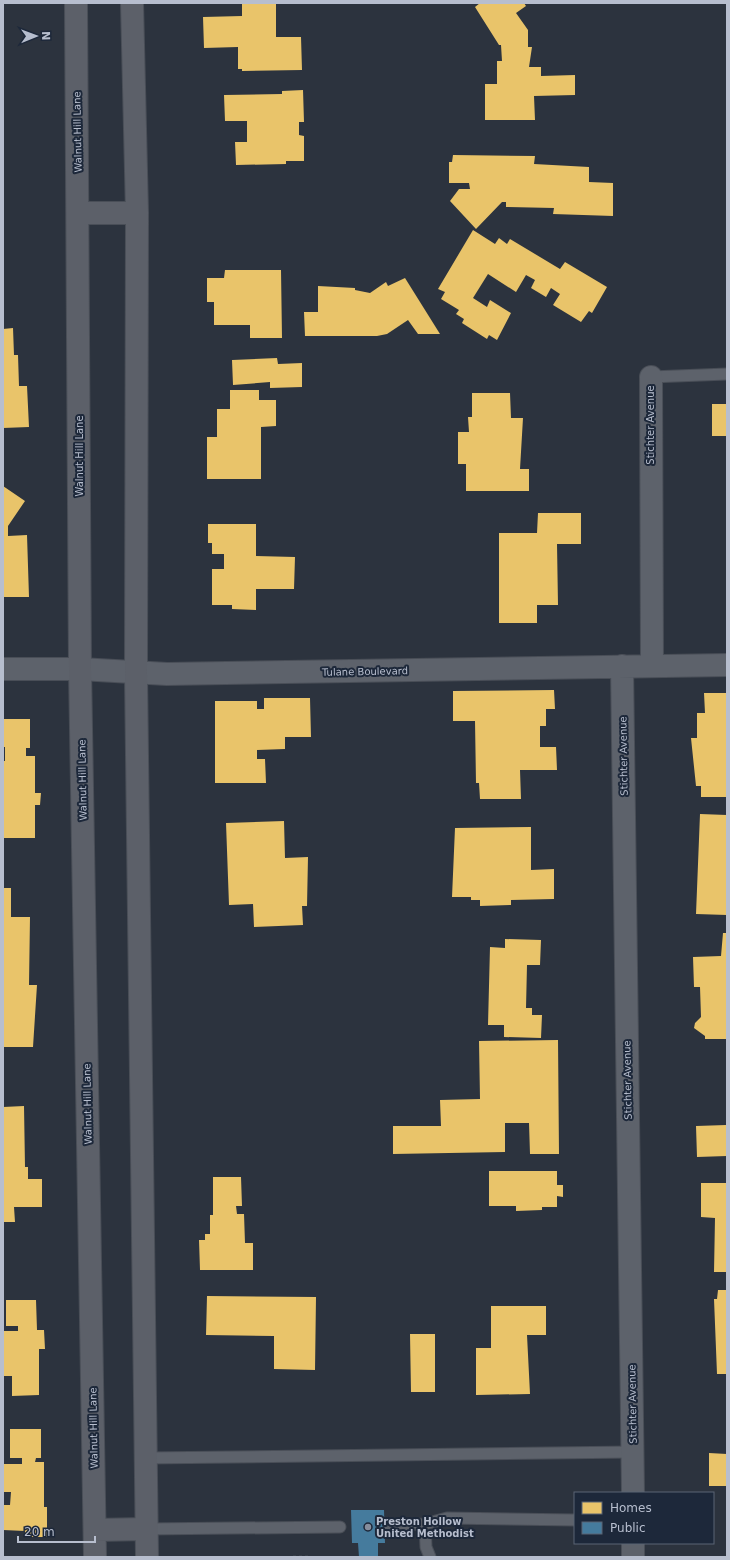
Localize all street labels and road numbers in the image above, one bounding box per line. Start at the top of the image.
street label: Walnut Hill Lane [71,91,84,173]
street label: Stichter Avenue [645,385,656,465]
street label: Walnut Hill Lane [74,415,85,497]
street label: Tulane Boulevard [321,665,408,678]
street label: Stichter Avenue [617,716,630,796]
street label: Walnut Hill Lane [76,739,89,821]
street label: Stichter Avenue [621,1040,634,1120]
street label: Walnut Hill Lane [81,1063,94,1145]
street label: Stichter Avenue [626,1364,639,1444]
street label: Walnut Hill Lane [87,1387,100,1469]

